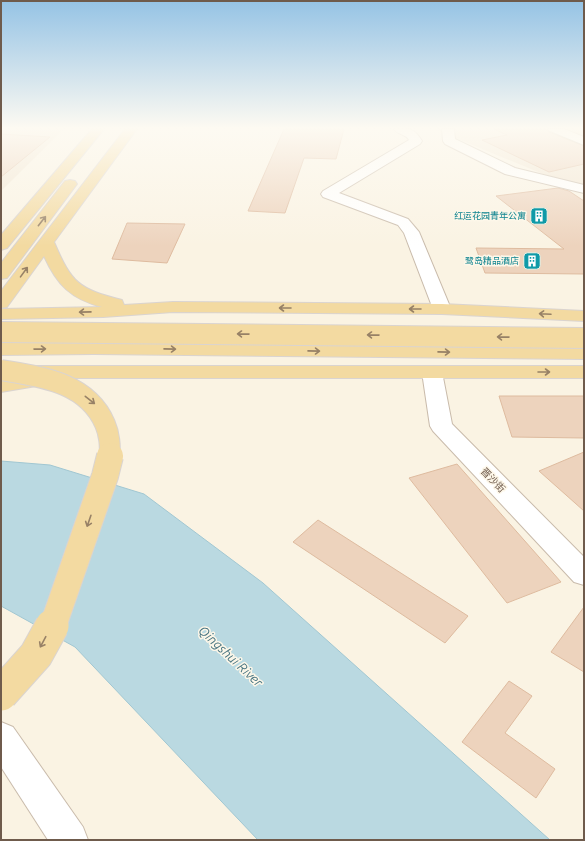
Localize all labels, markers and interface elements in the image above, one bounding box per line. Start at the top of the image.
building icon: 红运花园青年公寓 [529,206,549,226]
place label: 红运花园青年公寓 [454,211,526,221]
one-way arrow [38,215,47,226]
building icon: 鹭岛精品酒店 [522,251,542,271]
place label: 鹭岛精品酒店 [465,255,519,266]
one-way arrow [20,266,28,277]
one-way arrow [279,304,292,312]
one-way arrow [409,305,422,313]
one-way arrow [79,308,92,316]
one-way arrow [539,310,552,318]
one-way arrow [237,330,250,338]
one-way arrow [367,331,380,339]
one-way arrow [497,333,510,341]
one-way arrow [33,345,46,353]
one-way arrow [163,345,176,353]
one-way arrow [307,347,320,354]
one-way arrow [437,348,450,356]
one-way arrow [537,368,550,376]
one-way arrow [84,396,95,404]
street label: 晋沙街 [479,465,507,495]
one-way arrow [85,514,92,527]
water label: Qingshui River [195,623,267,691]
one-way arrow [39,636,46,648]

